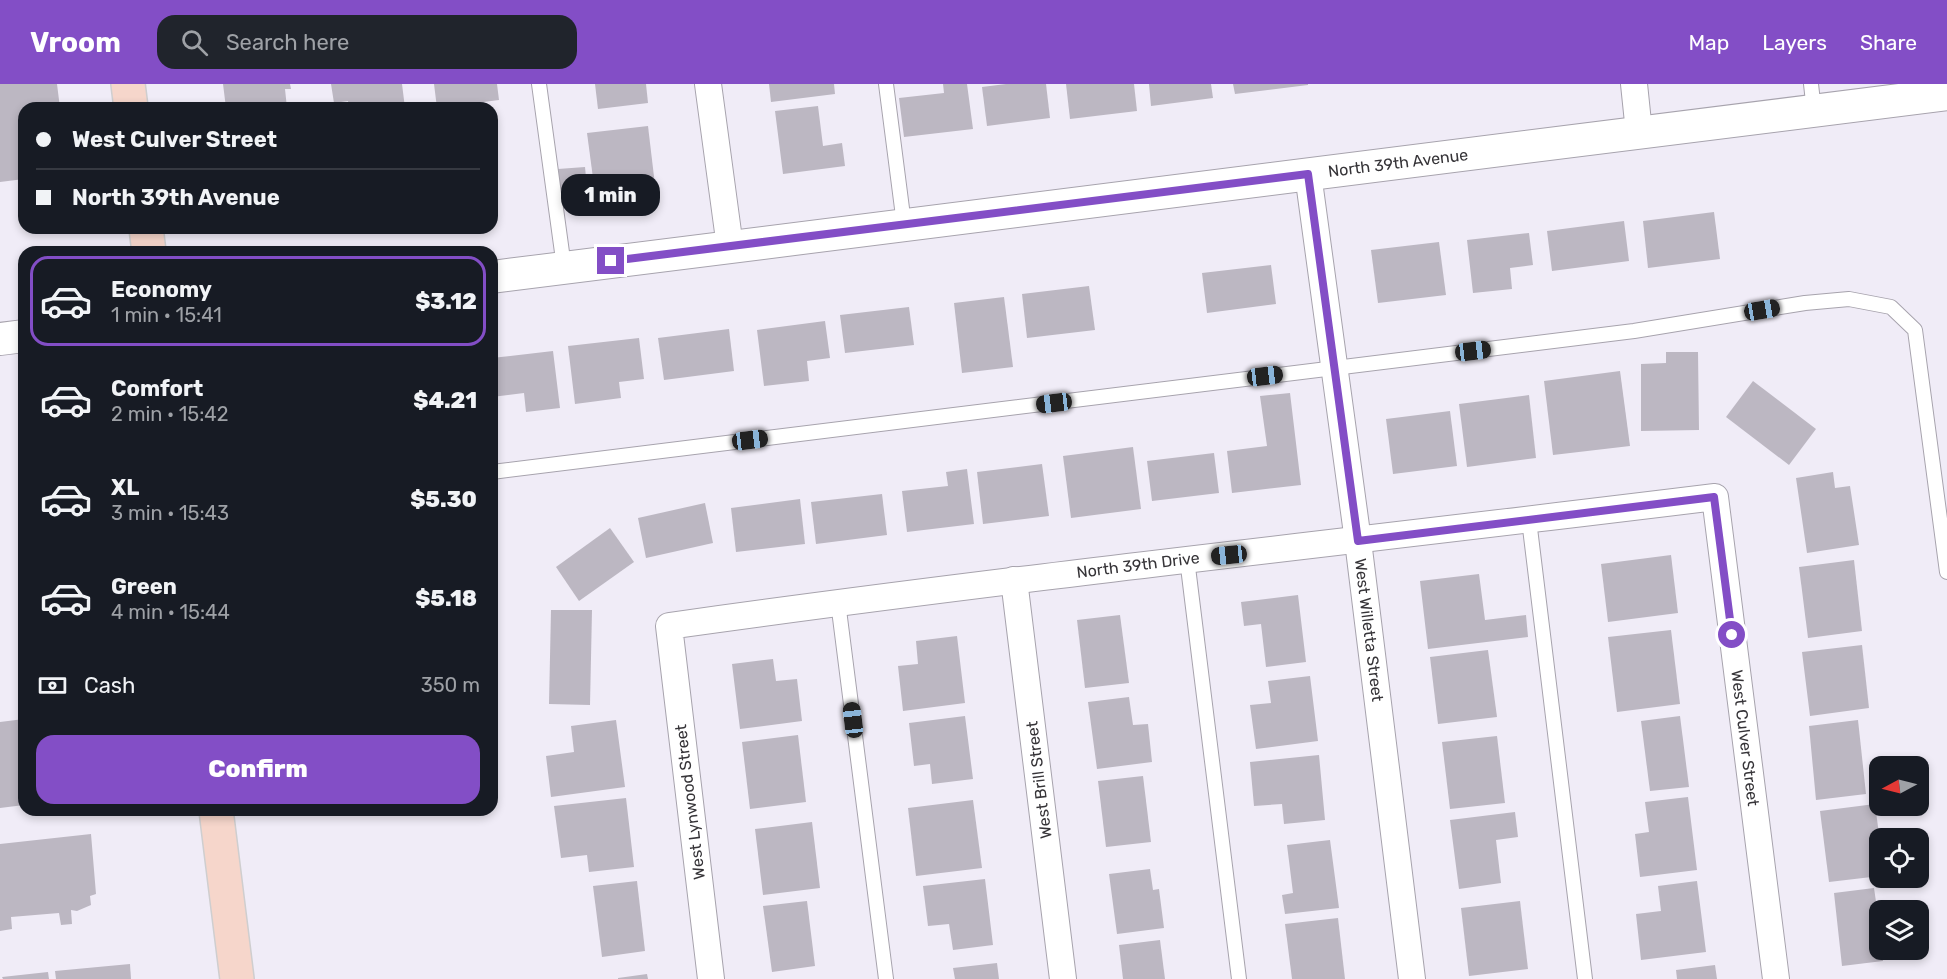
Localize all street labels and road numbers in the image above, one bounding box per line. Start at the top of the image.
street label: North 39th Avenue [1327,145,1469,181]
street label: North 39th Drive [1075,548,1201,582]
street label: West Willetta Street [1351,557,1387,703]
street label: West Culver Street [1727,669,1763,807]
street label: West Brill Street [1022,720,1056,840]
street label: West Lynwood Street [671,723,709,881]

